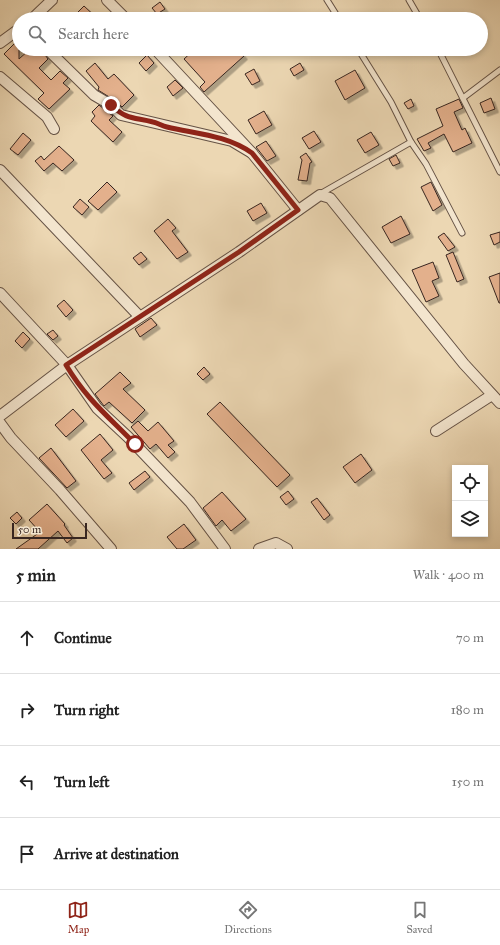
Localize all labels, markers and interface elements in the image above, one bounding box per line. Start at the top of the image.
search box [12,12,488,56]
icon: search [26,23,48,45]
text: Search here [58,25,129,43]
route end [102,96,120,114]
route start [126,435,144,453]
map controls [452,465,488,537]
button: locate [452,465,488,501]
button: layers [452,501,488,537]
scale bar [12,521,87,540]
text: 50 m [18,523,41,536]
text: 5 min [16,565,56,586]
text: Walk · 400 m [413,567,484,583]
icon: ahead [16,627,38,649]
text: Continue [54,629,112,647]
text: 70 m [456,630,484,646]
icon: right [16,699,38,721]
text: Turn right [54,701,119,719]
text: 180 m [451,702,484,718]
icon: left [16,771,38,793]
text: Turn left [54,773,110,791]
text: 150 m [452,774,484,790]
icon: arrive [16,843,38,865]
text: Arrive at destination [54,845,179,863]
tab: Map [67,899,89,936]
tab: Directions [224,899,272,936]
tab: Saved [406,899,433,936]

